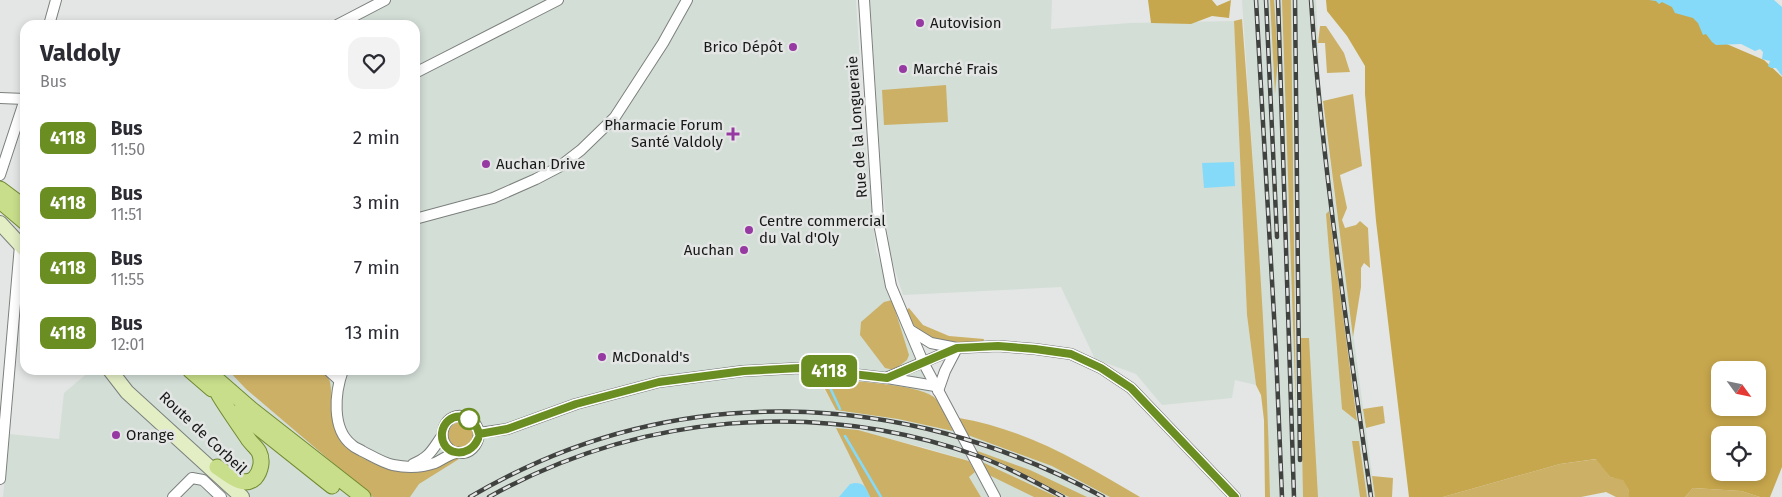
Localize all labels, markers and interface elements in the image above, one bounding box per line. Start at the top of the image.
place label: Autovision [930,14,1002,32]
marker: Autovision [914,17,926,29]
button: heart [348,37,400,89]
place label: Brico Dépôt [703,38,784,56]
text: Valdoly [40,39,120,67]
marker: Brico Dépôt [787,41,799,53]
street label: Rue de la Longueraie [843,55,871,199]
place label: Marché Frais [913,60,998,78]
marker: Marché Frais [897,63,909,75]
text: Bus [40,72,67,91]
place label: Pharmacie Forum Santé Valdoly [604,116,724,151]
text: Bus [111,117,143,140]
text: 2 min [353,126,400,149]
text: 4118 [50,127,86,149]
marker: Pharmacie Forum Santé Valdoly [727,128,739,140]
text: 11:50 [111,140,145,159]
place label: Auchan Drive [496,155,585,173]
marker: Auchan Drive [480,158,492,170]
text: Bus [111,182,143,205]
text: 3 min [353,191,400,214]
text: 4118 [50,192,86,214]
text: 11:51 [111,205,142,224]
place label: Centre commercial du Val d'Oly [759,212,886,247]
marker: Centre commercial du Val d'Oly [743,224,755,236]
place label: Auchan [684,241,734,259]
marker: Auchan [738,244,750,256]
text: Bus [111,247,143,270]
text: 7 min [354,256,400,279]
text: 4118 [50,257,86,279]
text: 11:55 [111,270,144,289]
text: Bus [111,312,143,335]
text: 13 min [344,321,400,344]
text: 4118 [50,322,86,344]
text: 12:01 [111,335,145,354]
place label: McDonald's [612,348,690,366]
marker: McDonald's [596,351,608,363]
line badge: 4118 [794,355,864,387]
text: 4118 [811,360,847,382]
north arrow [1711,361,1766,416]
map controls [1711,361,1766,481]
street label: Route de Corbeil [155,388,251,479]
unlabelled marker [458,408,480,430]
place label: Orange [126,426,174,444]
button: locate [1711,426,1766,481]
marker: Orange [110,429,122,441]

